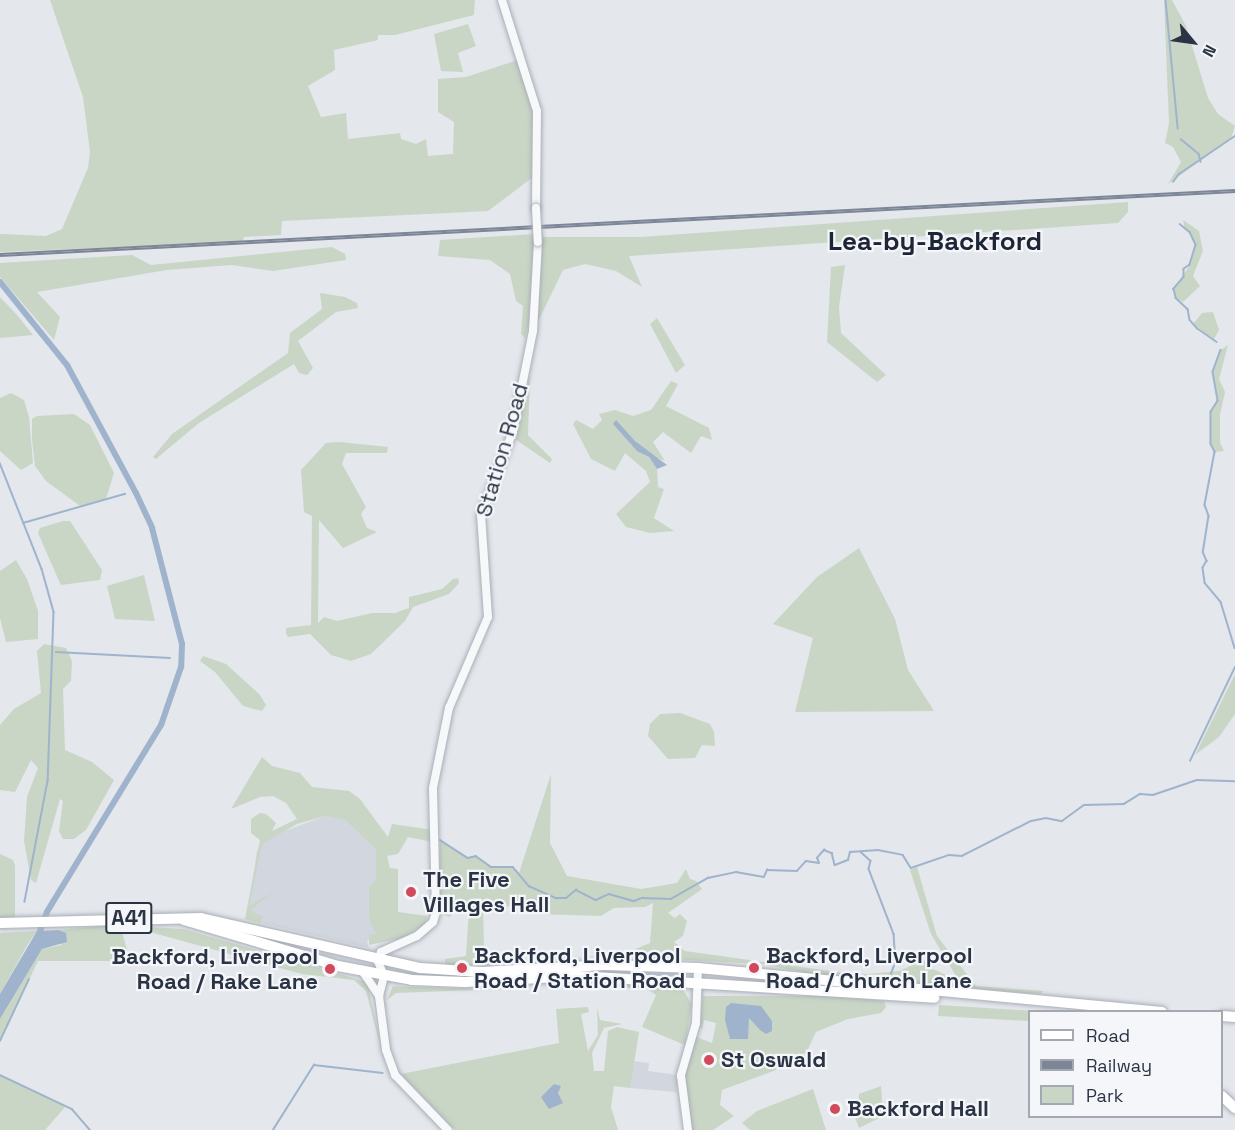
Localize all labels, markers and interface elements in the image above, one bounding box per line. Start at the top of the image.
north arrow [1163,12,1223,72]
text: N [1197,41,1221,61]
district label: Lea-by-Backford [828,226,1042,258]
street label: Station Road [470,380,534,520]
place label: The Five Villages Hall [423,866,549,918]
marker: The Five Villages Hall [404,885,418,899]
road number: A41 [105,900,153,936]
place label: Backford, Liverpool Road / Station Road [474,942,685,993]
place label: Backford, Liverpool Road / Church Lane [766,942,973,993]
place label: Backford, Liverpool Road / Rake Lane [111,943,318,994]
marker: Backford, Liverpool Road / Station Road [455,961,469,975]
marker: Backford, Liverpool Road / Church Lane [747,961,761,975]
marker: Backford, Liverpool Road / Rake Lane [323,962,337,976]
legend [1028,1010,1223,1118]
text: Road [1086,1024,1130,1047]
place label: St Oswald [721,1047,826,1073]
marker: St Oswald [702,1053,716,1067]
text: Railway [1086,1054,1152,1077]
text: Park [1086,1084,1123,1107]
place label: Backford Hall [847,1096,989,1122]
marker: Backford Hall [828,1102,842,1116]

